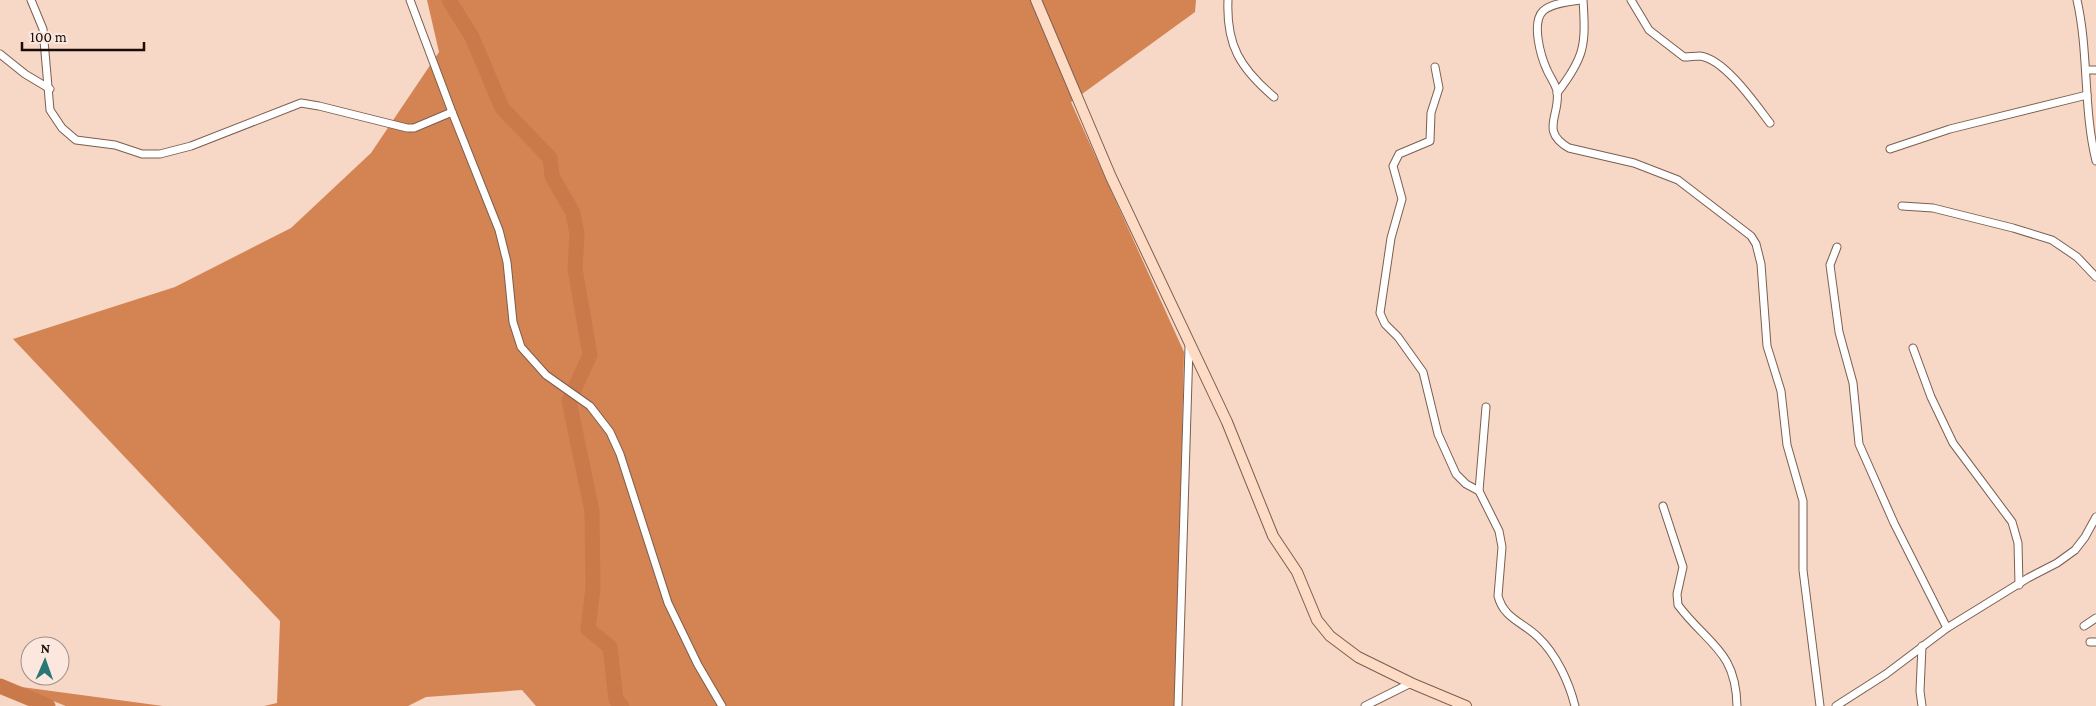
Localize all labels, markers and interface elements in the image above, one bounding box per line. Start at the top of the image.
scale bar [22,20,145,52]
text: 100 m [30,29,67,45]
north arrow [20,636,70,686]
text: N [40,640,51,656]

